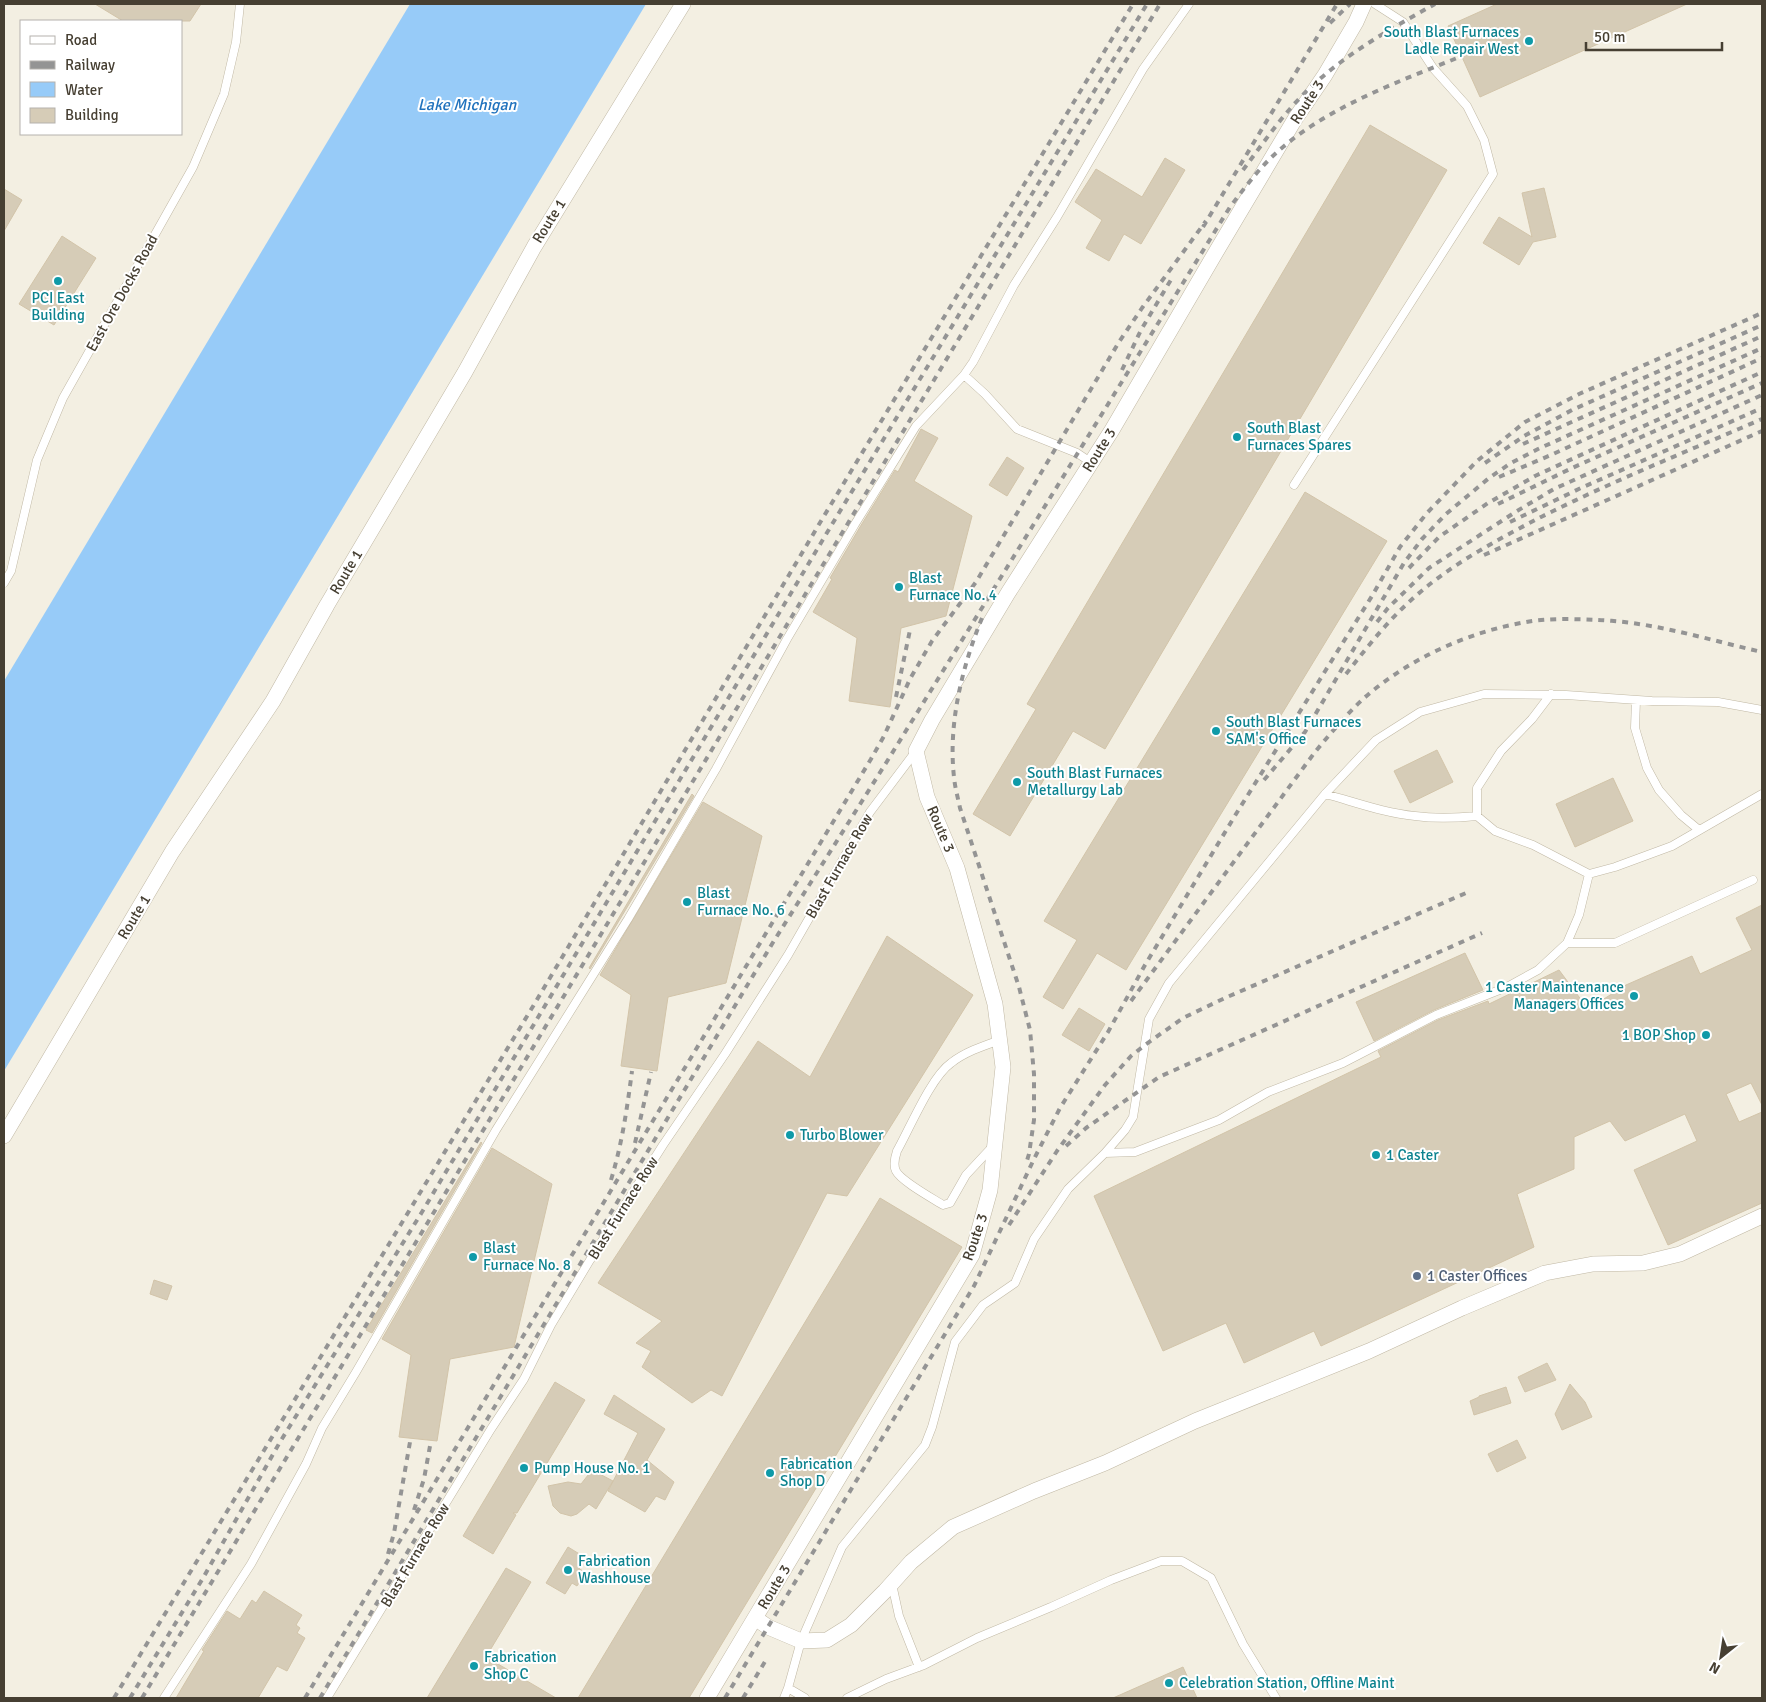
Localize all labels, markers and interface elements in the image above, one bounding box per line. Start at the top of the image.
legend [20,20,182,135]
scale bar [1586,20,1722,52]
place label: South Blast Furnaces Ladle Repair West [1384,23,1519,58]
text: 50 m [1594,28,1625,46]
text: Road [65,31,97,49]
marker: South Blast Furnaces Ladle Repair West [1523,35,1535,47]
text: Railway [65,56,115,74]
street label: Route 3 [1286,77,1328,127]
text: Water [65,81,103,99]
water label: Lake Michigan [418,95,518,115]
text: Building [65,106,119,124]
street label: Route 1 [528,196,570,246]
street label: East Ore Docks Road [82,231,162,355]
marker: PCI East Building [52,275,64,287]
place label: PCI East Building [31,289,85,324]
place label: South Blast Furnaces Spares [1247,419,1352,454]
street label: Route 3 [1078,425,1120,475]
marker: South Blast Furnaces Spares [1231,431,1243,443]
street label: Route 1 [326,546,366,598]
place label: Blast Furnace No. 4 [909,569,997,604]
marker: Blast Furnace No. 4 [893,581,905,593]
place label: South Blast Furnaces SAM's Office [1226,713,1362,748]
marker: South Blast Furnaces SAM's Office [1210,725,1222,737]
place label: South Blast Furnaces Metallurgy Lab [1027,764,1163,799]
marker: South Blast Furnaces Metallurgy Lab [1011,776,1023,788]
street label: Route 3 [923,803,959,855]
street label: Blast Furnace Row [802,810,876,922]
place label: Blast Furnace No. 6 [697,884,785,919]
street label: Route 1 [114,891,154,943]
marker: Blast Furnace No. 6 [681,896,693,908]
place label: 1 Caster Maintenance Managers Offices [1485,978,1624,1013]
marker: 1 Caster Maintenance Managers Offices [1628,990,1640,1002]
place label: 1 BOP Shop [1622,1026,1696,1044]
marker: 1 BOP Shop [1700,1029,1712,1041]
place label: Turbo Blower [800,1126,884,1144]
marker: Turbo Blower [784,1129,796,1141]
place label: 1 Caster [1386,1146,1439,1164]
marker: 1 Caster [1370,1149,1382,1161]
street label: Blast Furnace Row [584,1153,662,1263]
street label: Route 3 [959,1211,991,1263]
place label: Blast Furnace No. 8 [483,1239,571,1274]
marker: Blast Furnace No. 8 [467,1251,479,1263]
place label: 1 Caster Offices [1427,1267,1528,1285]
marker: 1 Caster Offices [1411,1270,1423,1282]
place label: Fabrication Shop D [780,1455,853,1490]
place label: Pump House No. 1 [534,1459,650,1477]
marker: Pump House No. 1 [518,1462,530,1474]
marker: Fabrication Shop D [764,1467,776,1479]
street label: Blast Furnace Row [377,1500,453,1610]
place label: Fabrication Washhouse [578,1552,651,1587]
street label: Route 3 [754,1561,794,1613]
marker: Fabrication Washhouse [562,1564,574,1576]
north arrow [1696,1632,1746,1682]
place label: Fabrication Shop C [484,1648,557,1683]
text: N [1706,1658,1723,1678]
marker: Fabrication Shop C [468,1660,480,1672]
place label: Celebration Station, Offline Maint [1179,1674,1394,1692]
marker: Celebration Station, Offline Maint [1163,1677,1175,1689]

